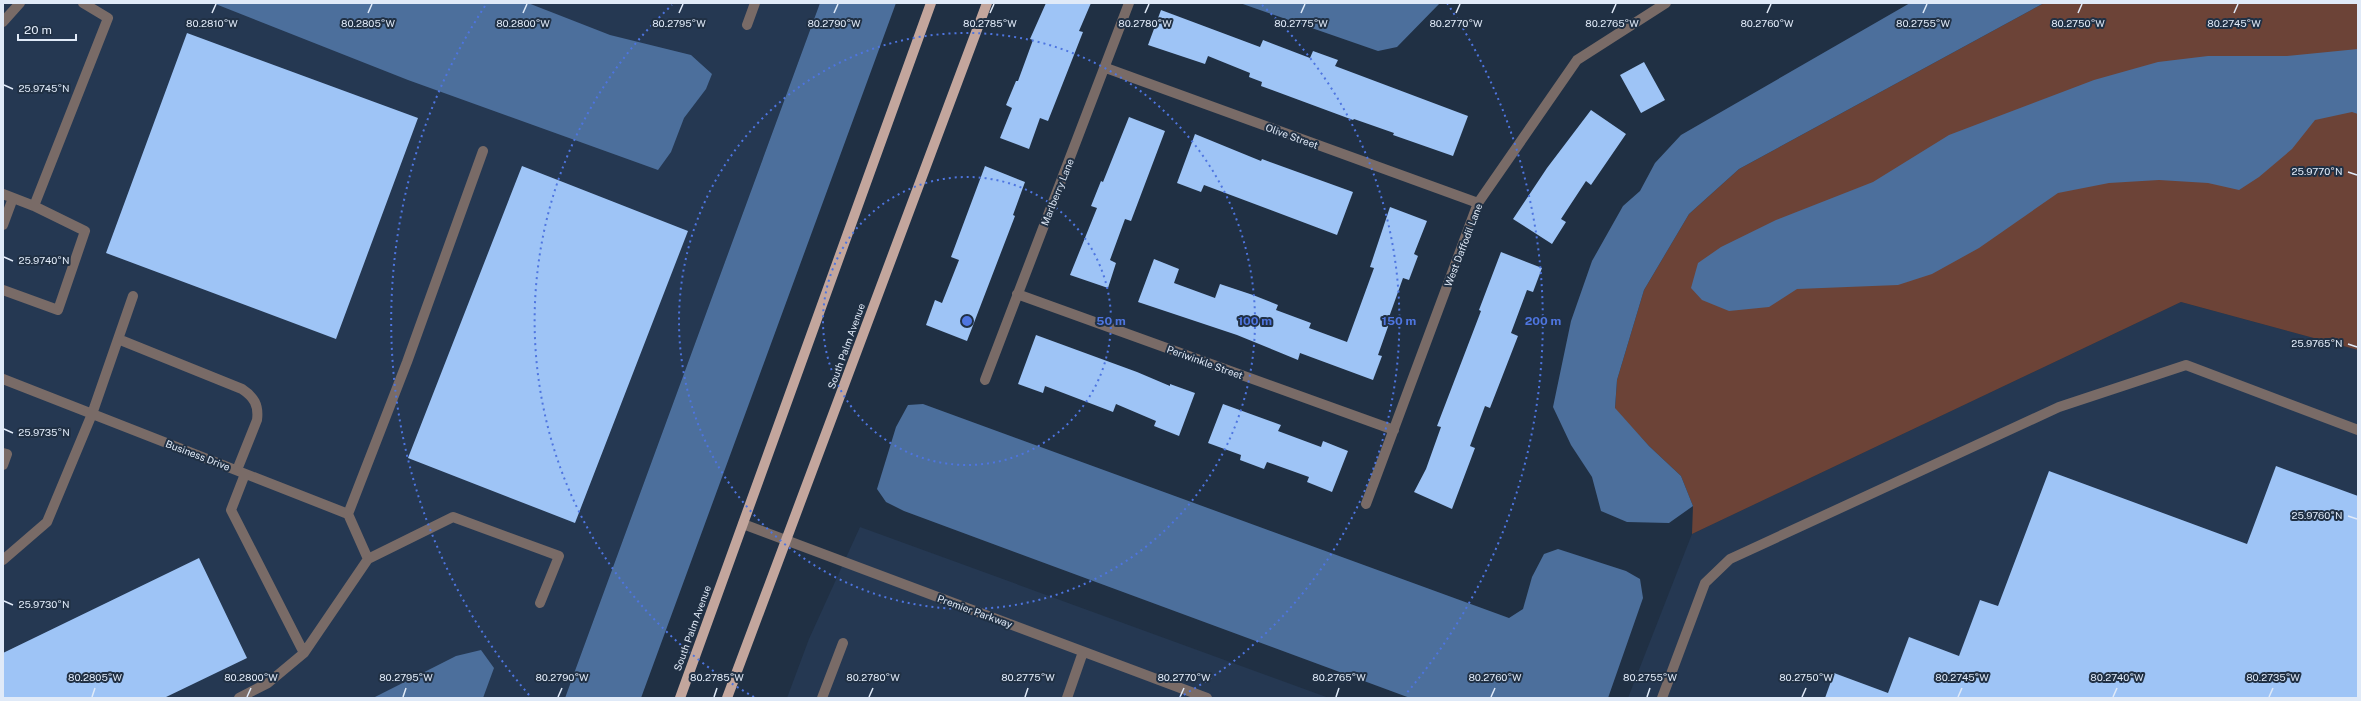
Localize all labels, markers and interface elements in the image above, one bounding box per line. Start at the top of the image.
scale bar [18,16,76,42]
text: 80.2810°W [186,17,238,29]
text: 80.2805°W [341,17,395,29]
text: 80.2800°W [496,17,550,29]
text: 80.2795°W [652,17,706,29]
text: 80.2790°W [807,17,861,29]
text: 80.2785°W [963,17,1017,29]
text: 80.2780°W [1118,17,1172,29]
text: 80.2775°W [1274,17,1328,29]
text: 80.2770°W [1429,17,1483,29]
text: 80.2765°W [1585,17,1639,29]
text: 80.2760°W [1740,17,1794,29]
text: 80.2755°W [1896,17,1950,29]
text: 80.2750°W [2051,17,2105,29]
text: 80.2745°W [2207,17,2261,29]
text: 20 m [24,23,52,37]
text: 25.9745°N [18,82,70,94]
street label: Olive Street [1264,121,1320,151]
street label: Marlberry Lane [1038,156,1076,227]
text: 25.9770°N [2292,165,2342,177]
street label: West Daffodil Lane [1442,201,1485,288]
text: 25.9740°N [19,254,70,266]
street label: South Palm Avenue [825,301,867,391]
centre of rings [960,314,974,328]
text: 50 m [1096,314,1126,328]
text: 100 m [1238,314,1272,328]
text: 150 m [1382,314,1416,328]
text: 200 m [1525,314,1561,328]
text: 25.9765°N [2291,337,2343,349]
street label: Periwinkle Street [1165,343,1245,381]
text: 25.9735°N [18,426,70,438]
street label: Business Drive [164,437,232,473]
text: 25.9760°N [2292,509,2342,521]
street label: South Palm Avenue [671,583,713,673]
street label: Premier Parkway [936,592,1015,630]
text: 25.9730°N [18,598,70,610]
text: 80.2805°W [68,671,122,683]
text: 80.2800°W [224,671,278,683]
text: 80.2795°W [379,671,433,683]
text: 80.2790°W [535,671,589,683]
text: 80.2785°W [690,671,744,683]
text: 80.2780°W [846,671,900,683]
text: 80.2775°W [1001,671,1055,683]
text: 80.2770°W [1157,671,1211,683]
text: 80.2765°W [1312,671,1366,683]
text: 80.2760°W [1468,671,1522,683]
text: 80.2755°W [1623,671,1677,683]
text: 80.2750°W [1779,671,1833,683]
text: 80.2745°W [1935,671,1989,683]
text: 80.2740°W [2090,671,2144,683]
text: 80.2735°W [2246,671,2300,683]

